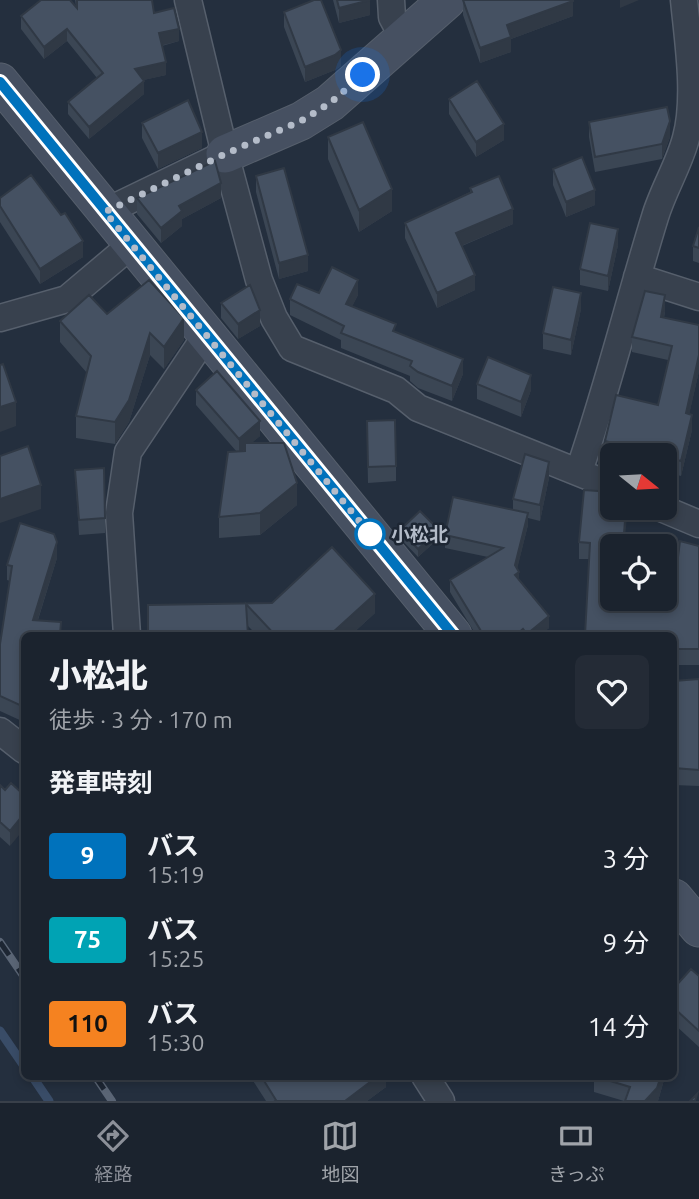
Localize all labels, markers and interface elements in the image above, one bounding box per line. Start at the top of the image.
your location [345,57,380,92]
north arrow [600,443,677,520]
map controls [600,443,677,611]
marker: 小松北 [355,519,385,549]
place label: 小松北 [391,523,448,545]
button: locate [600,534,677,611]
button: heart [575,655,649,729]
text: 小松北 [49,656,148,693]
text: 徒歩 · 3 分 · 170 m [49,707,233,732]
text: 発車時刻 [49,768,153,797]
text: バス [147,831,199,860]
text: 9 [81,842,94,869]
text: 3 分 [602,844,649,873]
text: 15:19 [147,862,205,887]
text: バス [147,915,199,944]
text: 75 [74,926,101,953]
text: 9 分 [602,928,649,957]
text: 15:25 [147,946,205,971]
text: バス [147,999,199,1028]
text: 110 [67,1010,108,1037]
text: 14 分 [588,1012,649,1041]
text: 15:30 [147,1030,205,1055]
tab: 経路 [94,1117,132,1186]
tab: 地図 [321,1117,359,1186]
tab: きっぷ [548,1117,605,1186]

